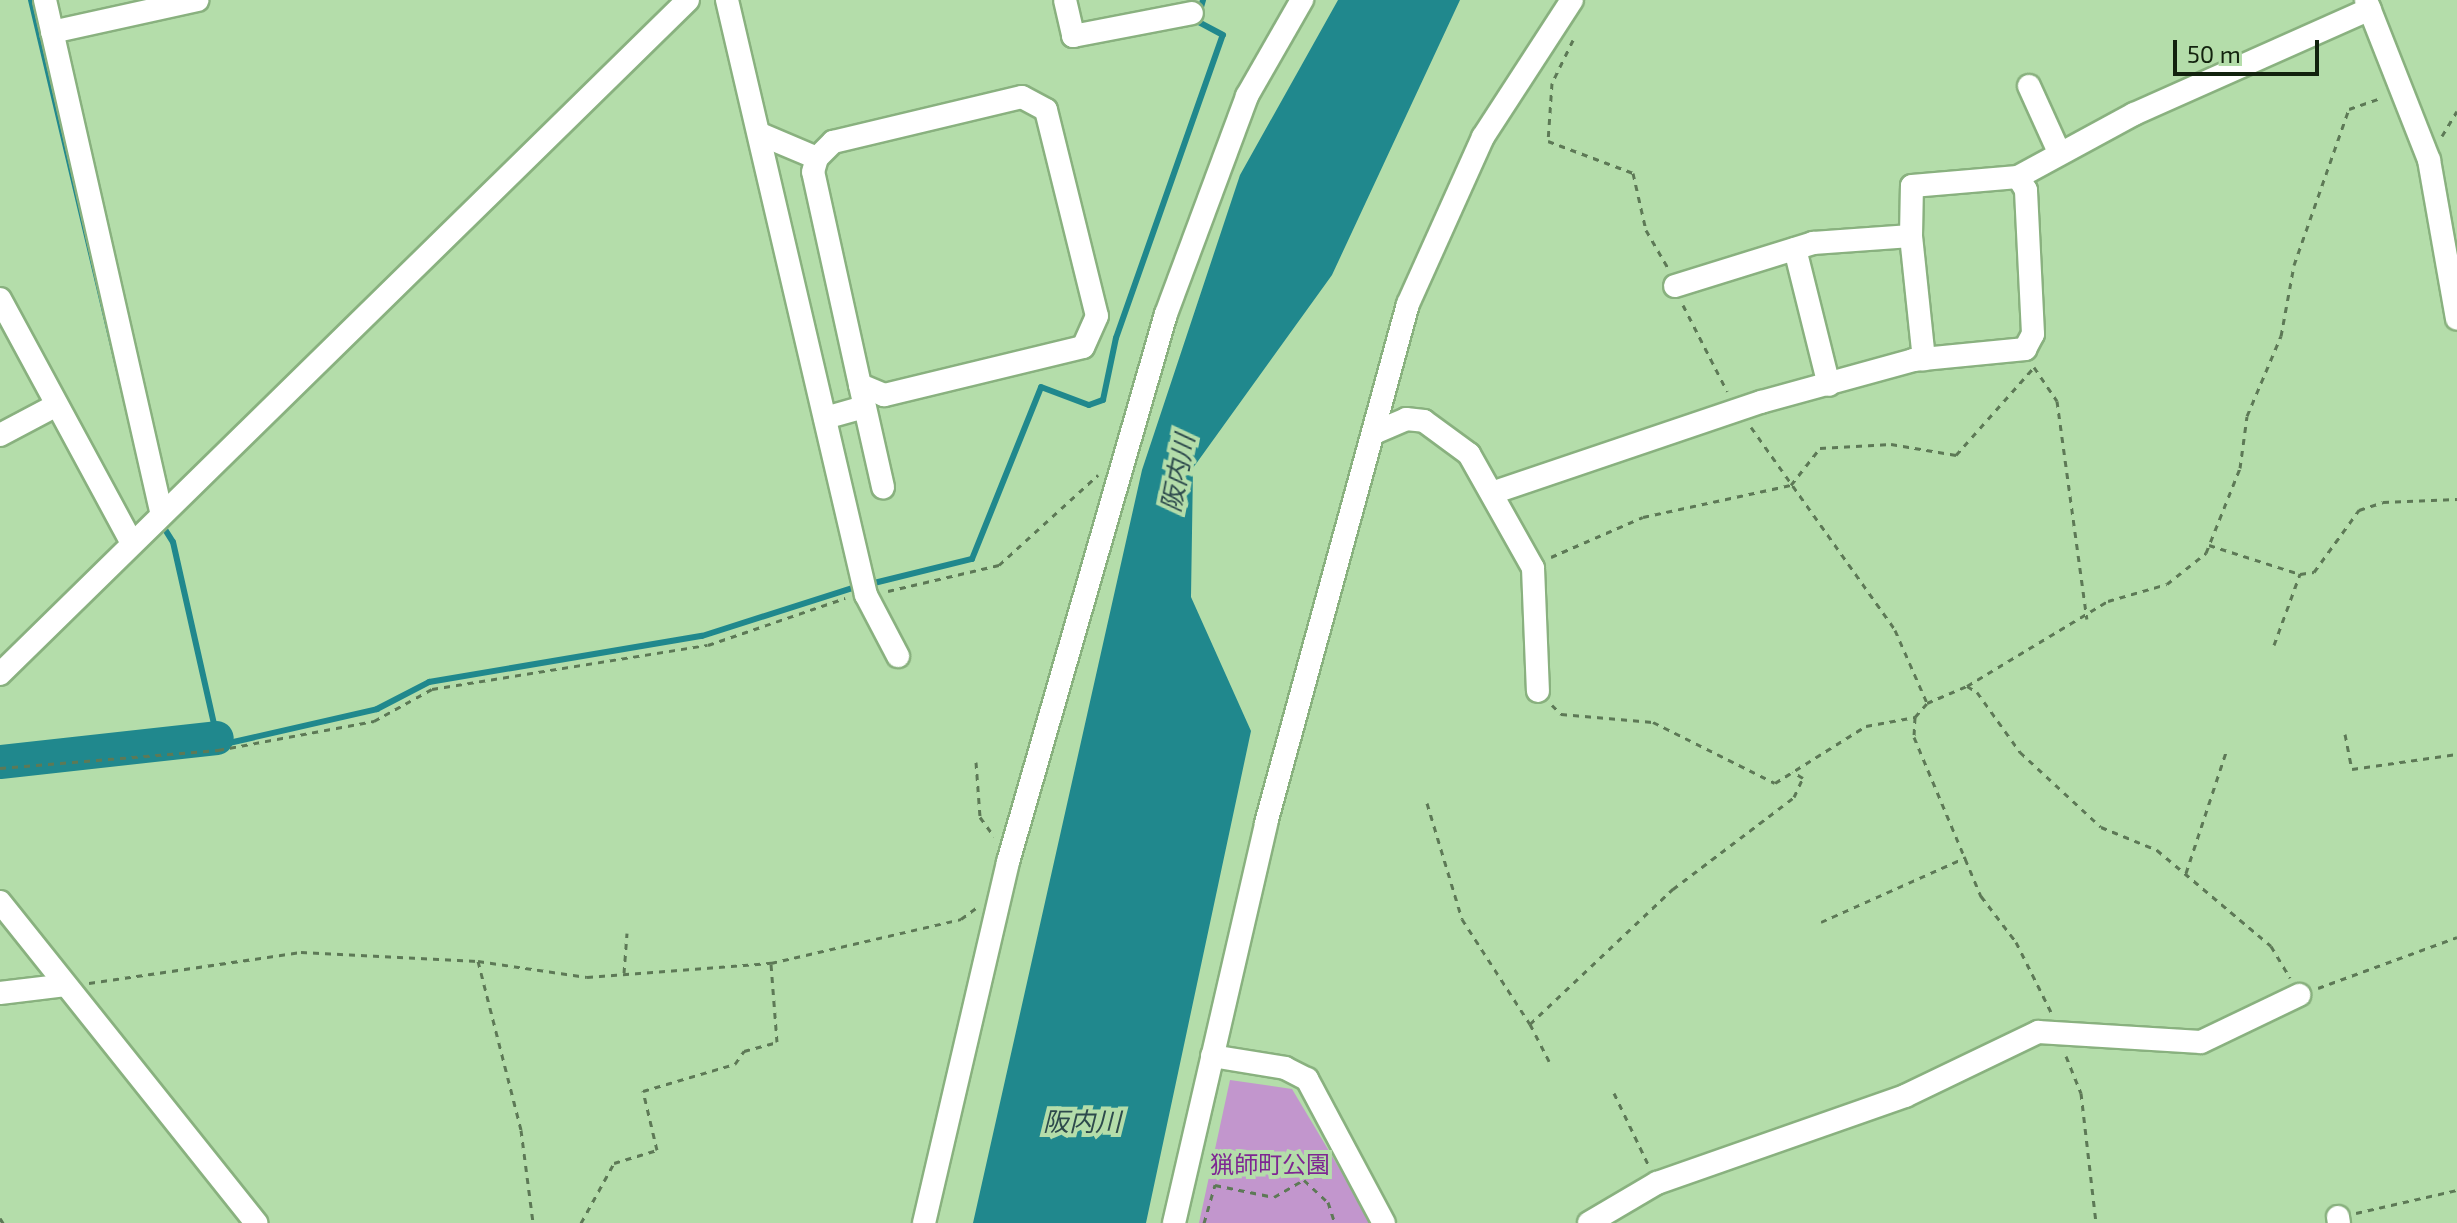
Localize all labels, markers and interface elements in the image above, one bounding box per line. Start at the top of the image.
scale bar [2177,24,2323,74]
text: 50 m [2187,39,2241,68]
water label: 阪内川 [1154,432,1200,514]
water label: 阪内川 [1043,1105,1121,1137]
park label: 猟師町公園 [1210,1150,1330,1178]

